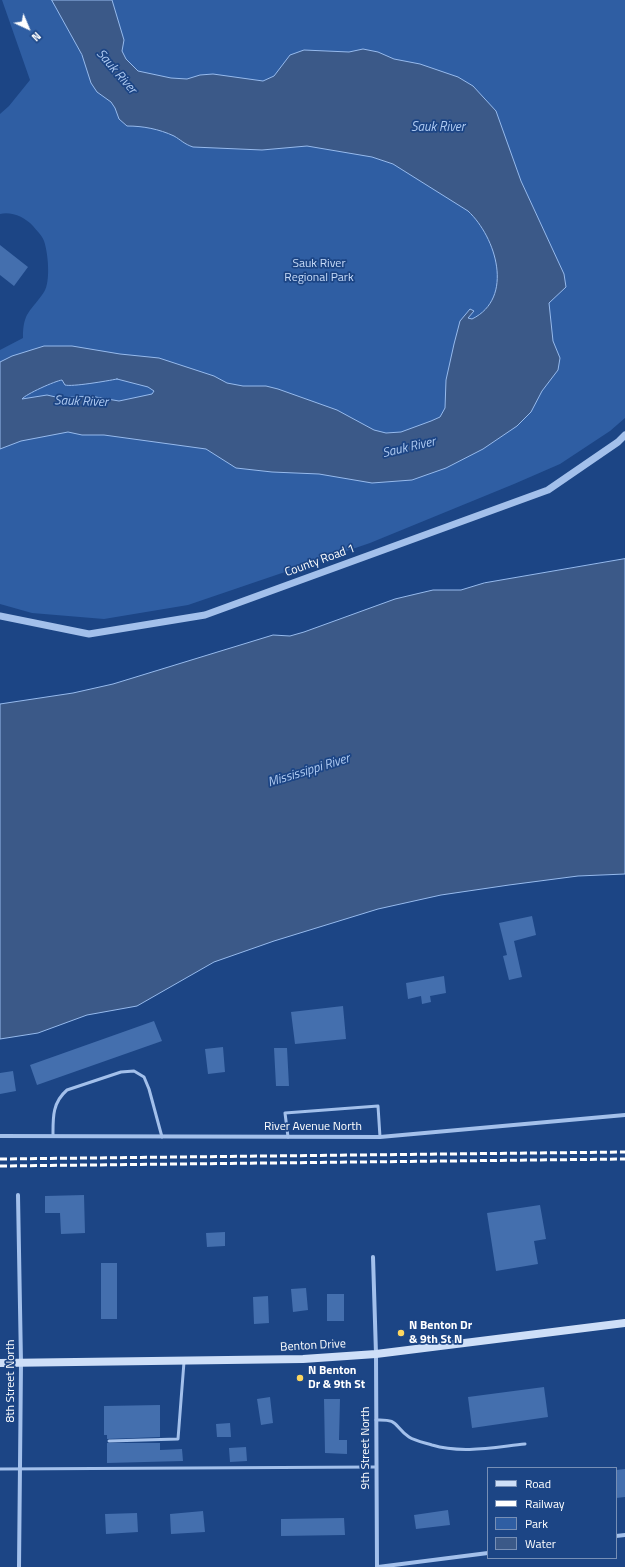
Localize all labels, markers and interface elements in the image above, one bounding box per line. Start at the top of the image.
north arrow [8,8,48,48]
text: N [28,28,45,45]
water label: Sauk River [92,47,140,97]
water label: Sauk River [411,120,465,136]
park label: Sauk River Regional Park [284,257,354,285]
water label: Sauk River [54,393,108,411]
water label: Sauk River [381,434,437,462]
street label: County Road 1 [283,542,357,580]
water label: Mississippi River [266,751,352,791]
street label: River Avenue North [264,1120,362,1134]
place label: N Benton Dr & 9th St N [409,1319,472,1347]
marker: N Benton Dr & 9th St N [396,1328,406,1338]
street label: Benton Drive [280,1337,346,1355]
street label: 8th Street North [4,1340,18,1422]
place label: N Benton Dr & 9th St [308,1364,365,1392]
marker: N Benton Dr & 9th St [295,1373,305,1383]
street label: 9th Street North [359,1407,373,1489]
legend [487,1467,617,1559]
text: Road [525,1474,551,1493]
text: Railway [525,1494,565,1513]
text: Park [525,1514,548,1533]
text: Water [525,1534,556,1553]

